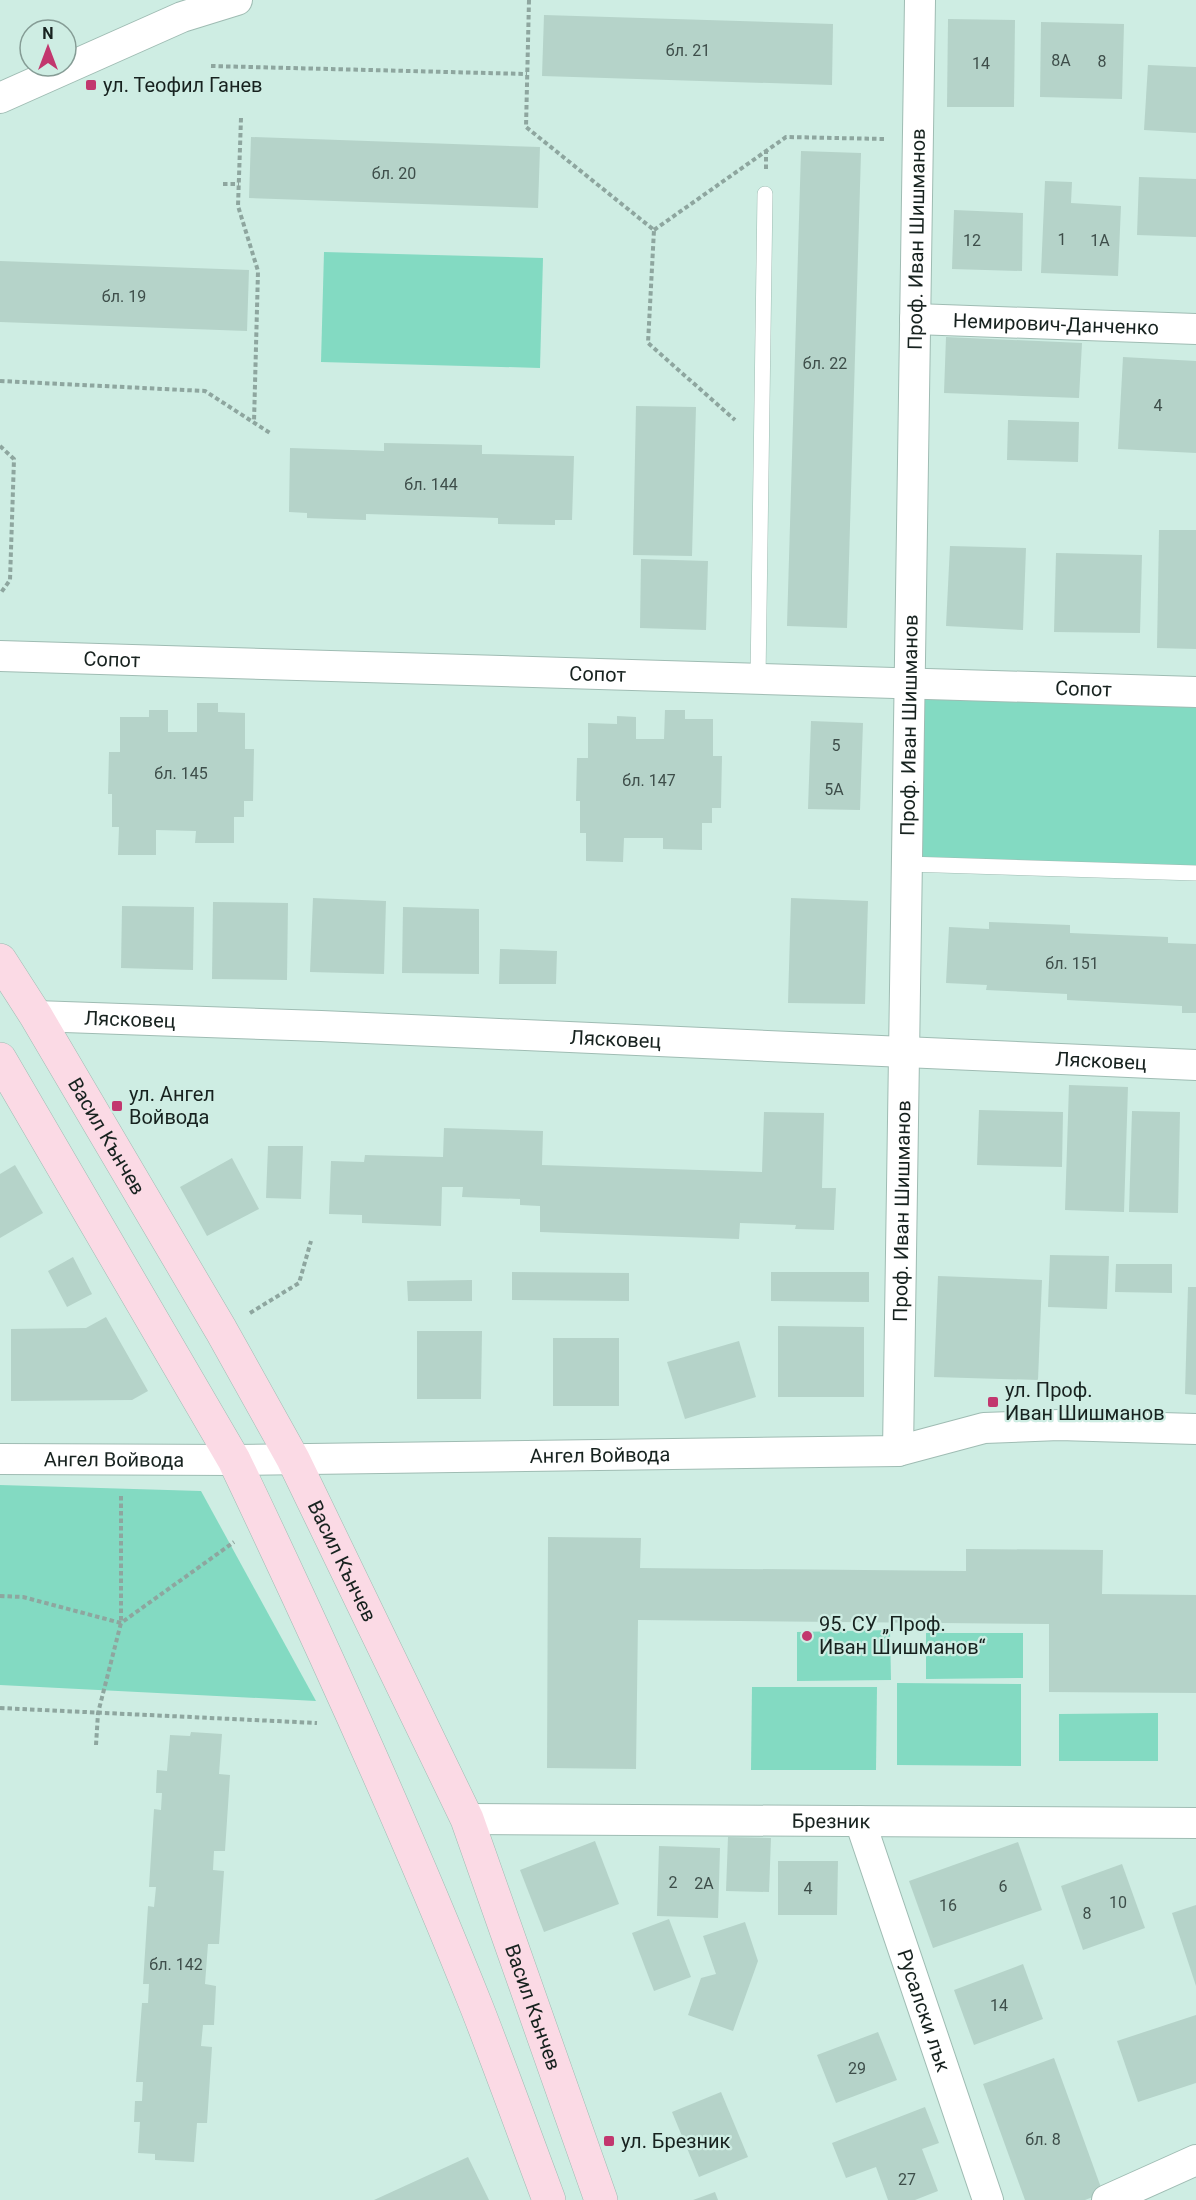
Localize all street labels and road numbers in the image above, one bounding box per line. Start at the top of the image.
street label: Проф. Иван Шишманов [903,128,930,350]
street label: Немирович-Данченко [953,308,1159,340]
street label: Проф. Иван Шишманов [895,614,923,836]
street label: Сопот [83,647,141,672]
street label: Сопот [569,661,627,687]
street label: Сопот [1055,676,1113,701]
street label: Лясковец [84,1006,176,1033]
street label: Лясковец [569,1025,662,1053]
street label: Лясковец [1055,1047,1147,1075]
street label: Васил Кънчев [63,1073,151,1199]
street label: Проф. Иван Шишманов [888,1100,915,1322]
street label: Ангел Войвода [530,1442,670,1468]
street label: Ангел Войвода [44,1447,184,1472]
street label: Васил Кънчев [303,1496,382,1625]
street label: Брезник [792,1809,871,1833]
street label: Васил Кънчев [500,1941,566,2073]
street label: Русалски лък [892,1946,956,2075]

